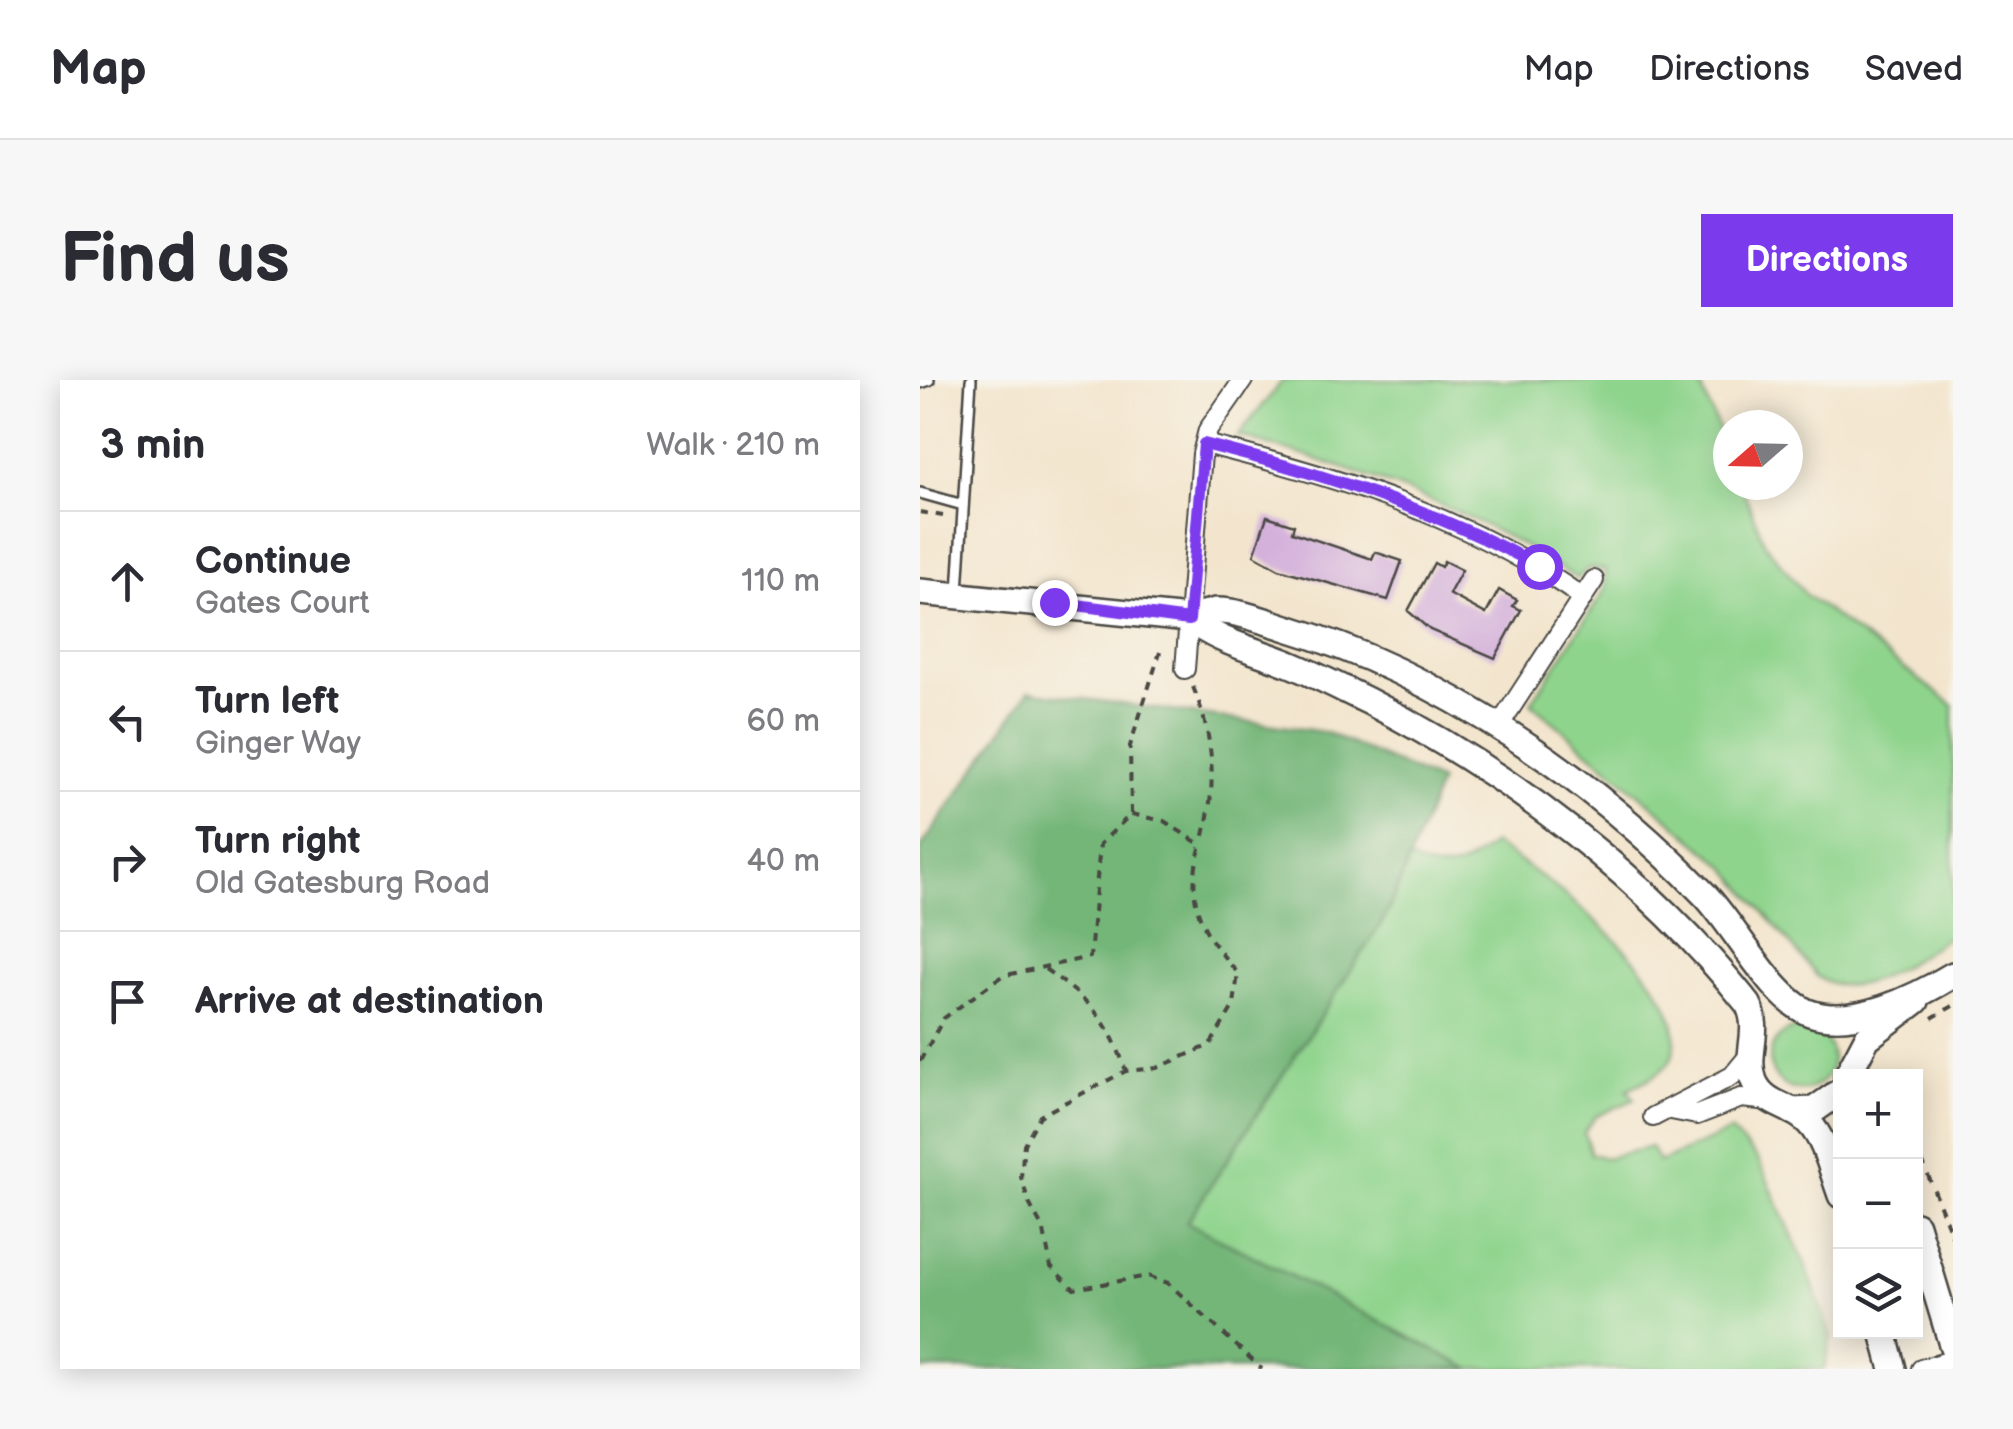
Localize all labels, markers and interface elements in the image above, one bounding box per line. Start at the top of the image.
text: Map [50,41,146,98]
text: Map [1524,48,1594,91]
text: Directions [1649,48,1810,91]
text: Saved [1865,48,1963,91]
button: Directions [1701,214,1953,307]
text: Find us [60,218,290,302]
north arrow [1713,410,1803,500]
text: 3 min [100,420,205,471]
text: Walk · 210 m [646,426,820,465]
text: Continue [195,539,351,584]
route start [1517,544,1563,590]
icon: ahead [100,554,155,609]
text: 110 m [741,562,820,601]
route end [1032,580,1078,626]
text: Gates Court [195,584,370,623]
text: Turn left [195,679,339,724]
icon: left [100,694,155,749]
text: 60 m [747,702,820,741]
text: Ginger Way [195,724,361,763]
text: Turn right [195,819,360,864]
icon: right [100,834,155,889]
text: 40 m [747,842,820,881]
text: Old Gatesburg Road [195,864,490,903]
icon: arrive [100,974,155,1029]
text: Arrive at destination [195,979,544,1024]
map controls [1833,1069,1923,1339]
button: + [1833,1069,1923,1159]
button: − [1833,1159,1923,1249]
button: layers [1833,1249,1923,1339]

